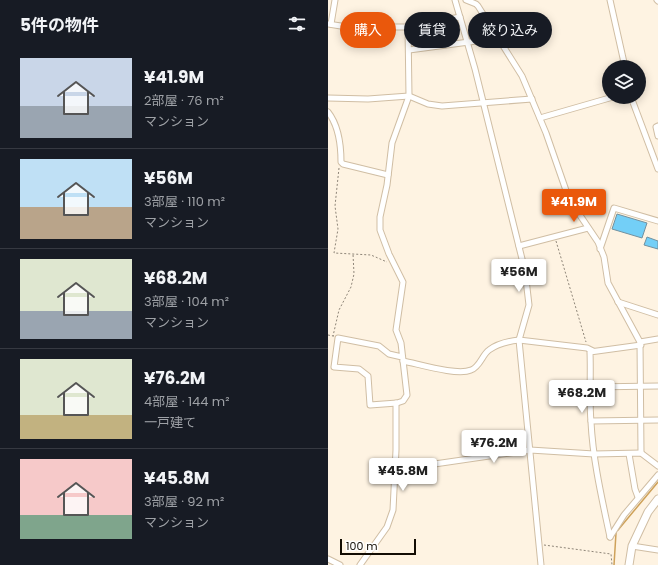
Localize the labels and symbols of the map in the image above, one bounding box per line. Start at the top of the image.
pin: ¥41.9M [541,189,607,223]
pin: ¥56M [495,259,543,293]
pin: ¥68.2M [549,380,615,414]
pin: ¥76.2M [461,430,527,464]
pin: ¥45.8M [370,458,436,492]
scale bar [340,537,416,556]

